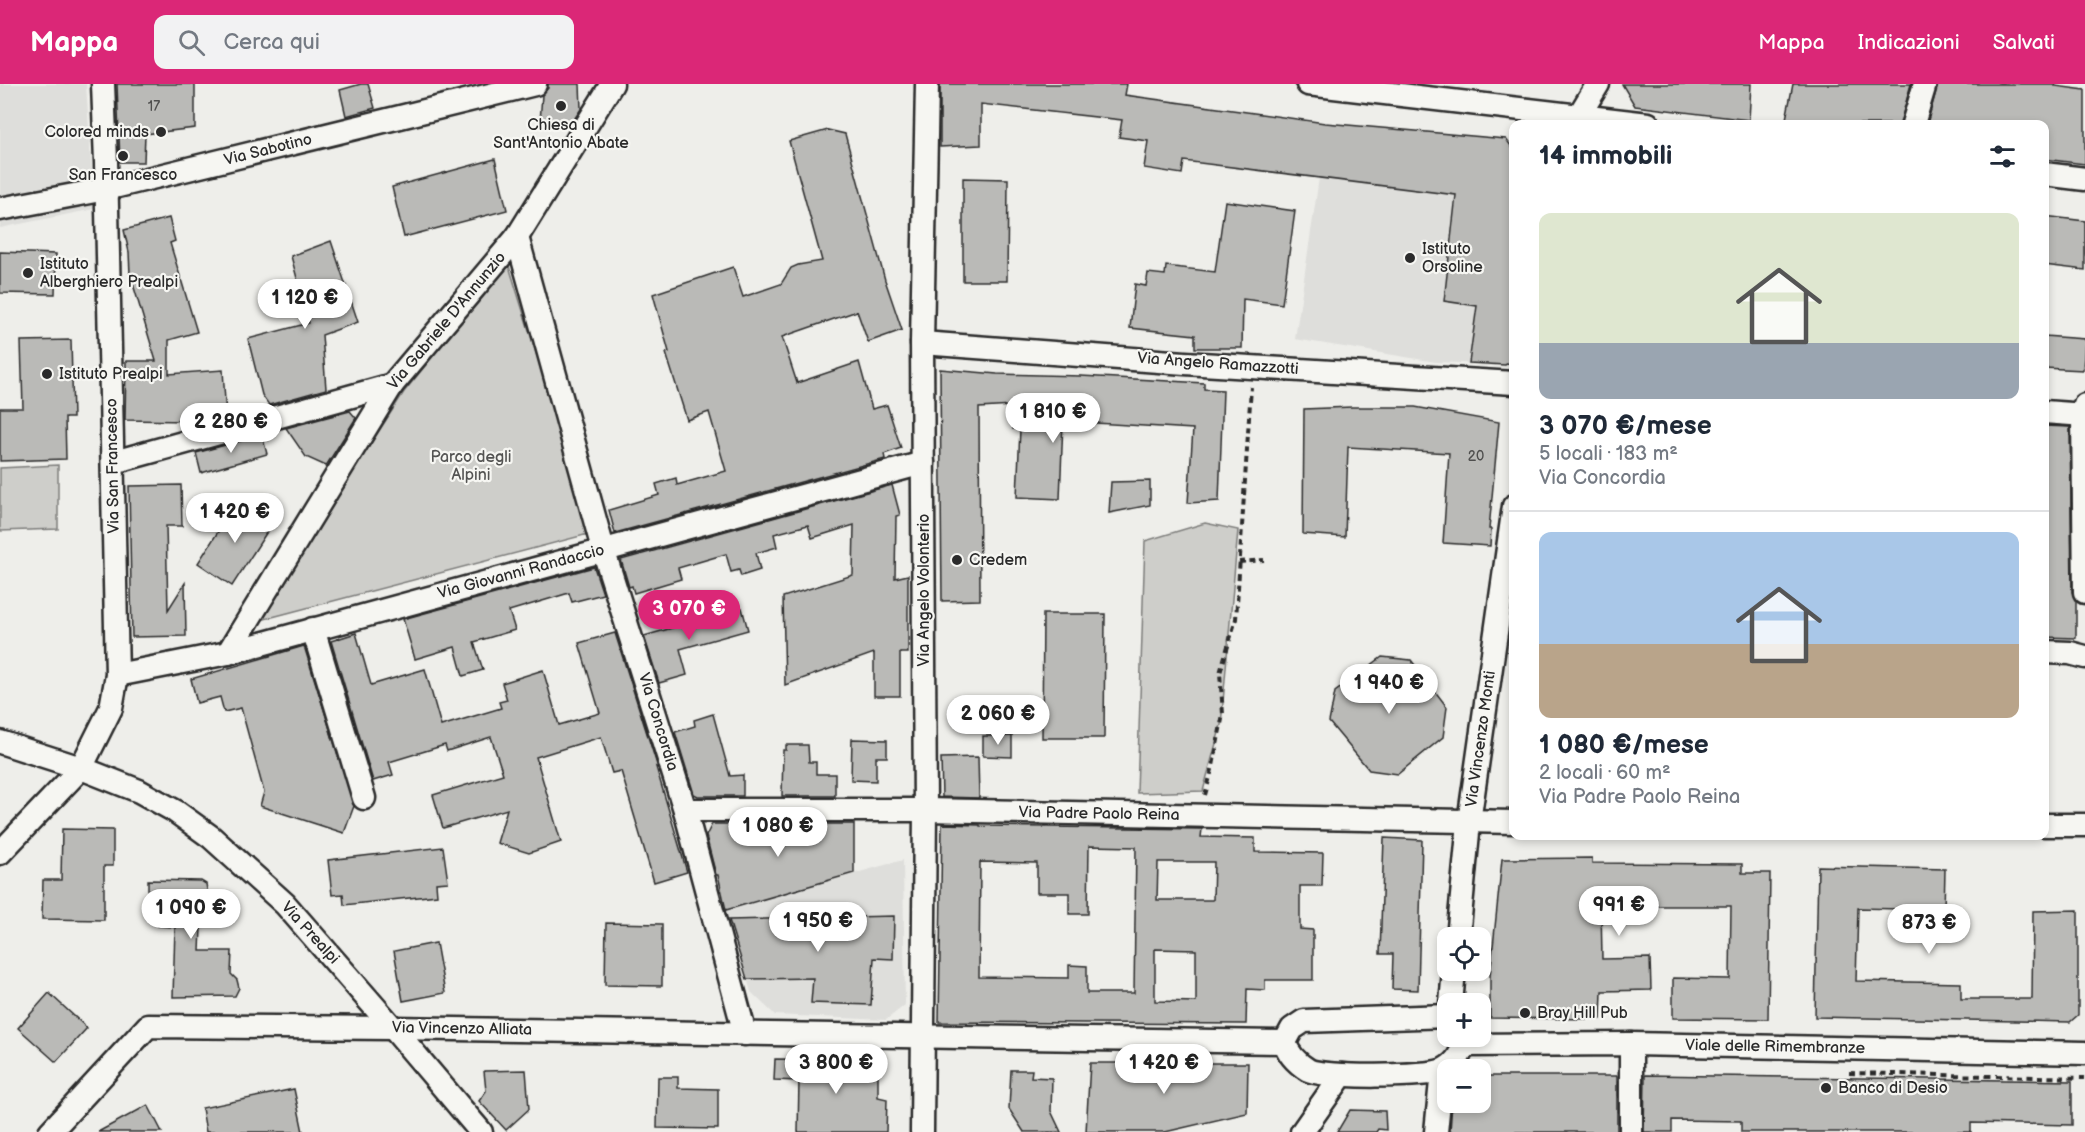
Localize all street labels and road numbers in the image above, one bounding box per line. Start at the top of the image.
street label: Via Sabotino [222,130,314,170]
street label: Via Gabriele D'Annunzio [384,248,510,394]
street label: Via Angelo Ramazzotti [1137,349,1299,379]
street label: Via San Francesco [102,398,124,534]
street label: Via Angelo Volonterio [915,514,934,666]
street label: Via Giovanni Randaccio [435,541,607,603]
street label: Via Vincenzo Monti [1462,670,1500,808]
street label: Via Concordia [634,671,682,773]
street label: Via Padre Paolo Reina [1018,803,1180,825]
street label: Via Prealpi [277,898,343,968]
street label: Via Vincenzo Alliata [392,1018,532,1040]
street label: Viale delle Rimembranze [1685,1036,1866,1058]

